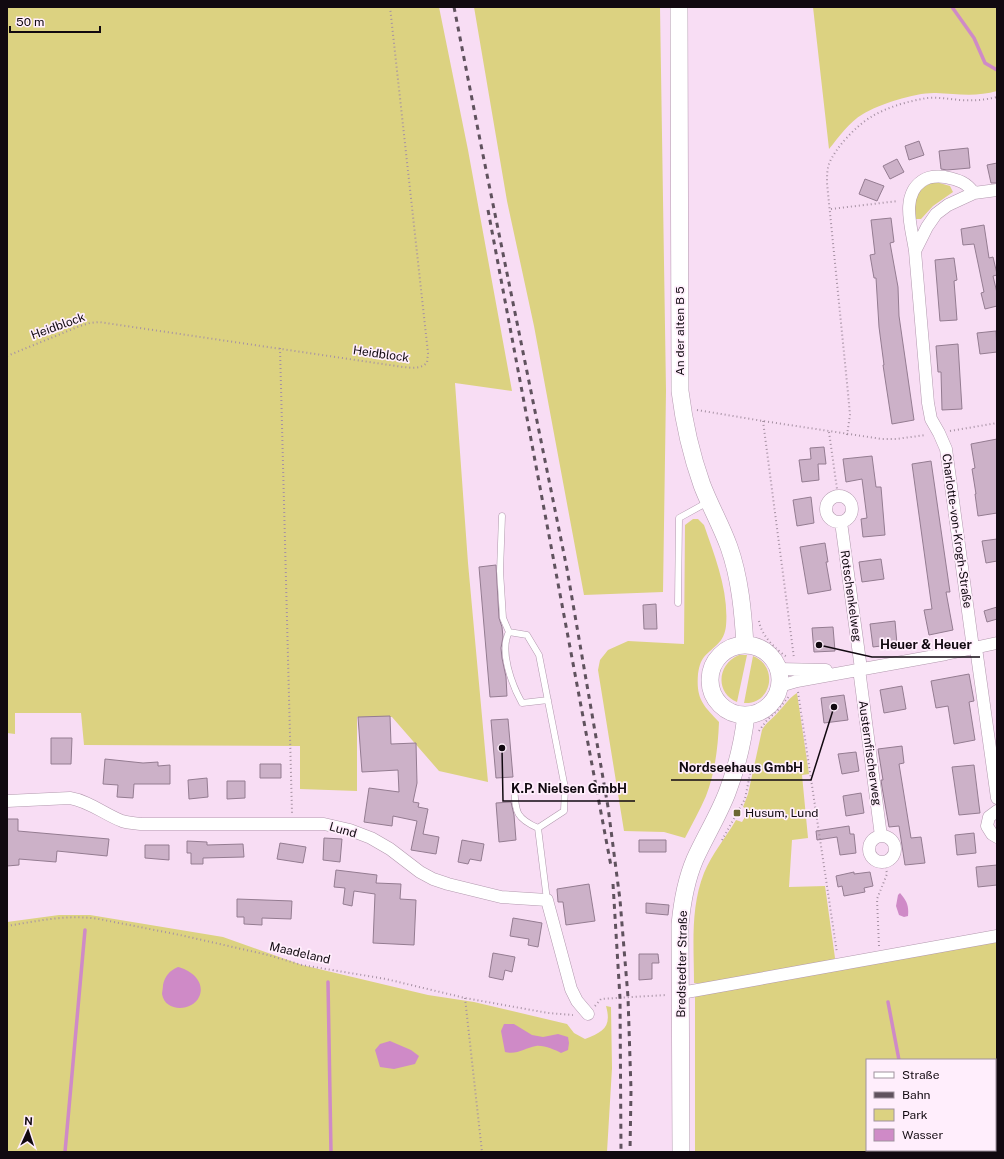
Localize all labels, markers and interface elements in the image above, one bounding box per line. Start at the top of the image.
scale bar [10,8,100,34]
text: 50 m [16,15,44,29]
street label: An der alten B 5 [673,286,687,376]
street label: Heidblock [29,310,87,342]
street label: Heidblock [352,343,410,365]
street label: Charlotte-von-Krogh-Straße [939,453,975,609]
street label: Rotschenkelweg [838,549,864,643]
callout: Heuer & Heuer [872,632,980,657]
text: Heuer & Heuer [880,637,973,652]
street label: Austernfischerweg [856,699,884,807]
callout: Nordseehaus GmbH [671,755,811,780]
text: Nordseehaus GmbH [679,760,803,775]
callout: K.P. Nielsen GmbH [503,776,635,801]
text: K.P. Nielsen GmbH [511,781,627,796]
place label: Husum, Lund [745,806,818,820]
marker: Husum, Lund [732,808,742,818]
street label: Lund [328,819,358,841]
street label: Bredstedter Straße [674,910,690,1018]
street label: Maadeland [268,939,332,967]
legend [866,1059,996,1151]
text: Straße [902,1068,940,1082]
text: Bahn [902,1088,931,1102]
text: Park [902,1108,928,1122]
north arrow [8,1111,48,1151]
text: N [24,1115,33,1127]
text: Wasser [902,1128,943,1142]

